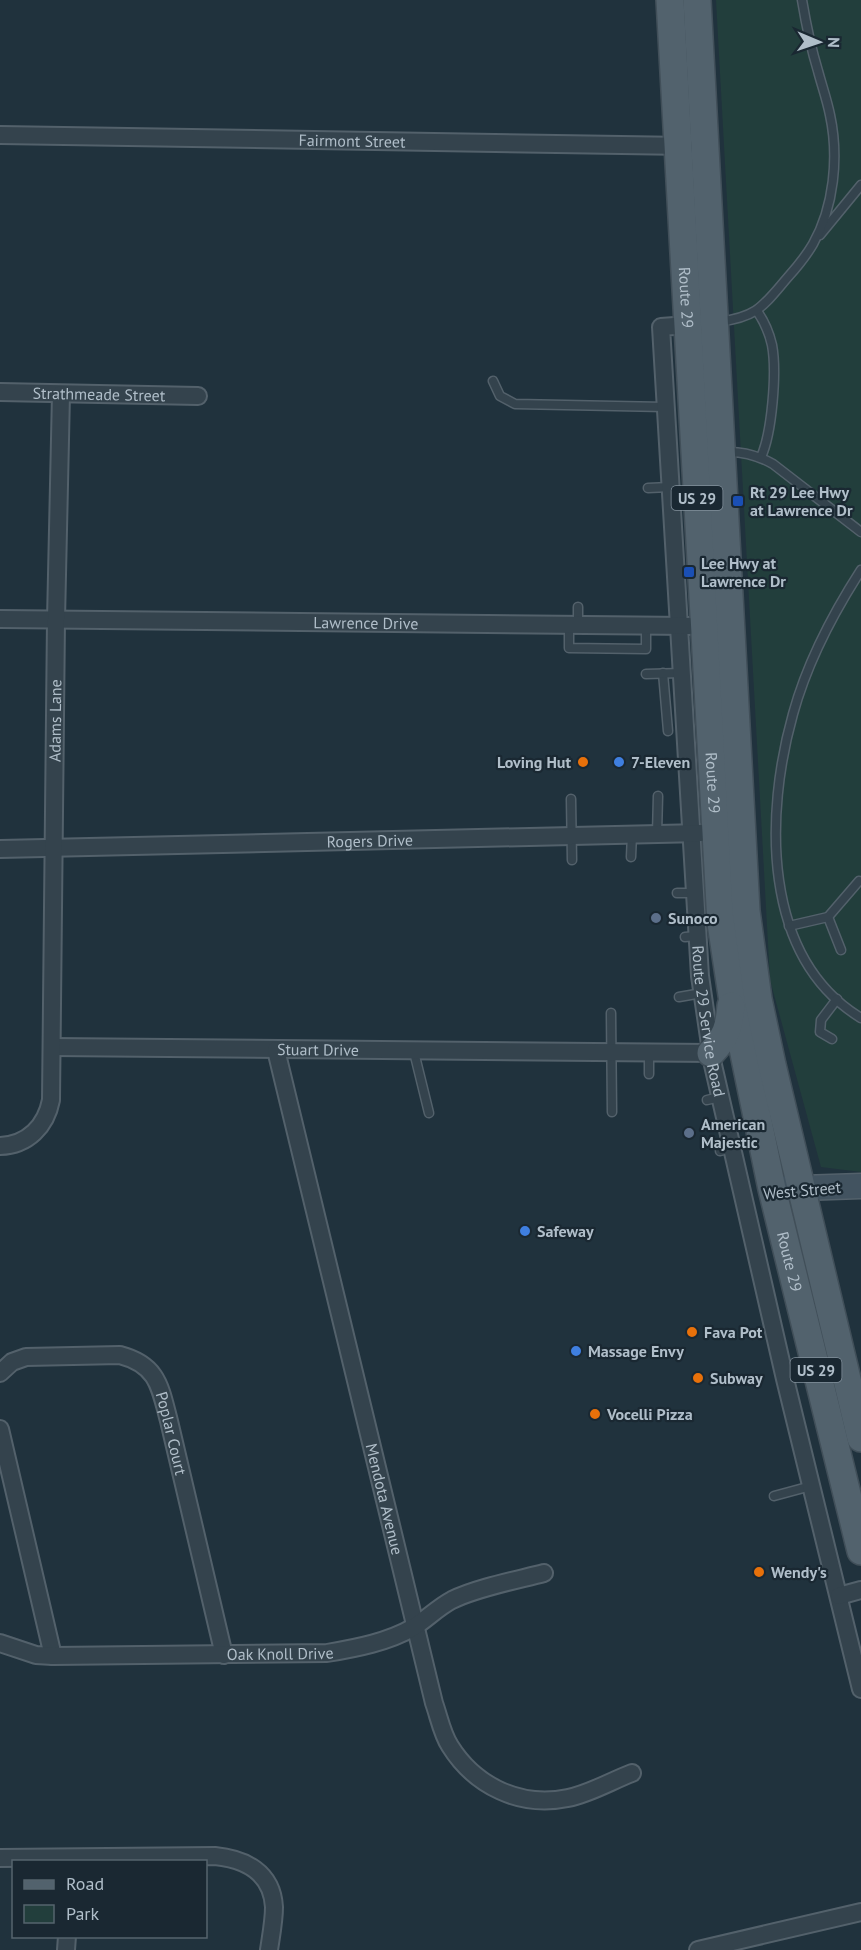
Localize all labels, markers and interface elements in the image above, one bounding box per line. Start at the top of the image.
north arrow [789,12,849,72]
text: N [824,37,844,48]
street label: Fairmont Street [298,130,406,152]
street label: Route 29 [675,266,698,329]
street label: Strathmeade Street [33,383,166,405]
place label: Rt 29 Lee Hwy at Lawrence Dr [750,482,853,520]
road number: US 29 [672,486,722,510]
marker: Rt 29 Lee Hwy at Lawrence Dr [731,494,745,508]
place label: Lee Hwy at Lawrence Dr [701,553,786,591]
marker: Lee Hwy at Lawrence Dr [682,565,696,579]
street label: Lawrence Drive [313,612,419,633]
street label: Adams Lane [45,679,65,762]
place label: Loving Hut [497,752,571,772]
place label: 7-Eleven [631,752,690,772]
street label: Route 29 [702,752,725,814]
marker: Loving Hut [576,755,590,769]
marker: 7-Eleven [612,755,626,769]
street label: Rogers Drive [326,830,413,852]
place label: Sunoco [668,908,718,928]
marker: Sunoco [649,911,663,925]
street label: Route 29 Service Road [688,945,730,1099]
street label: Stuart Drive [277,1039,359,1060]
place label: American Majestic [701,1114,765,1152]
marker: American Majestic [682,1126,696,1140]
street label: West Street [762,1177,842,1203]
place label: Safeway [537,1221,594,1241]
marker: Safeway [518,1224,532,1238]
street label: Route 29 [773,1229,807,1294]
place label: Fava Pot [704,1322,763,1342]
marker: Fava Pot [685,1325,699,1339]
place label: Massage Envy [588,1341,684,1361]
marker: Massage Envy [569,1344,583,1358]
road number: US 29 [790,1358,842,1382]
place label: Subway [710,1368,763,1388]
marker: Subway [691,1371,705,1385]
street label: Poplar Court [152,1389,191,1478]
place label: Vocelli Pizza [606,1404,693,1424]
marker: Vocelli Pizza [588,1407,602,1421]
street label: Mendota Avenue [362,1441,408,1557]
place label: Wendy's [771,1562,827,1582]
marker: Wendy's [752,1565,766,1579]
street label: Oak Knoll Drive [227,1642,335,1664]
legend [12,1860,207,1938]
text: Road [66,1872,104,1895]
text: Park [66,1902,99,1925]

